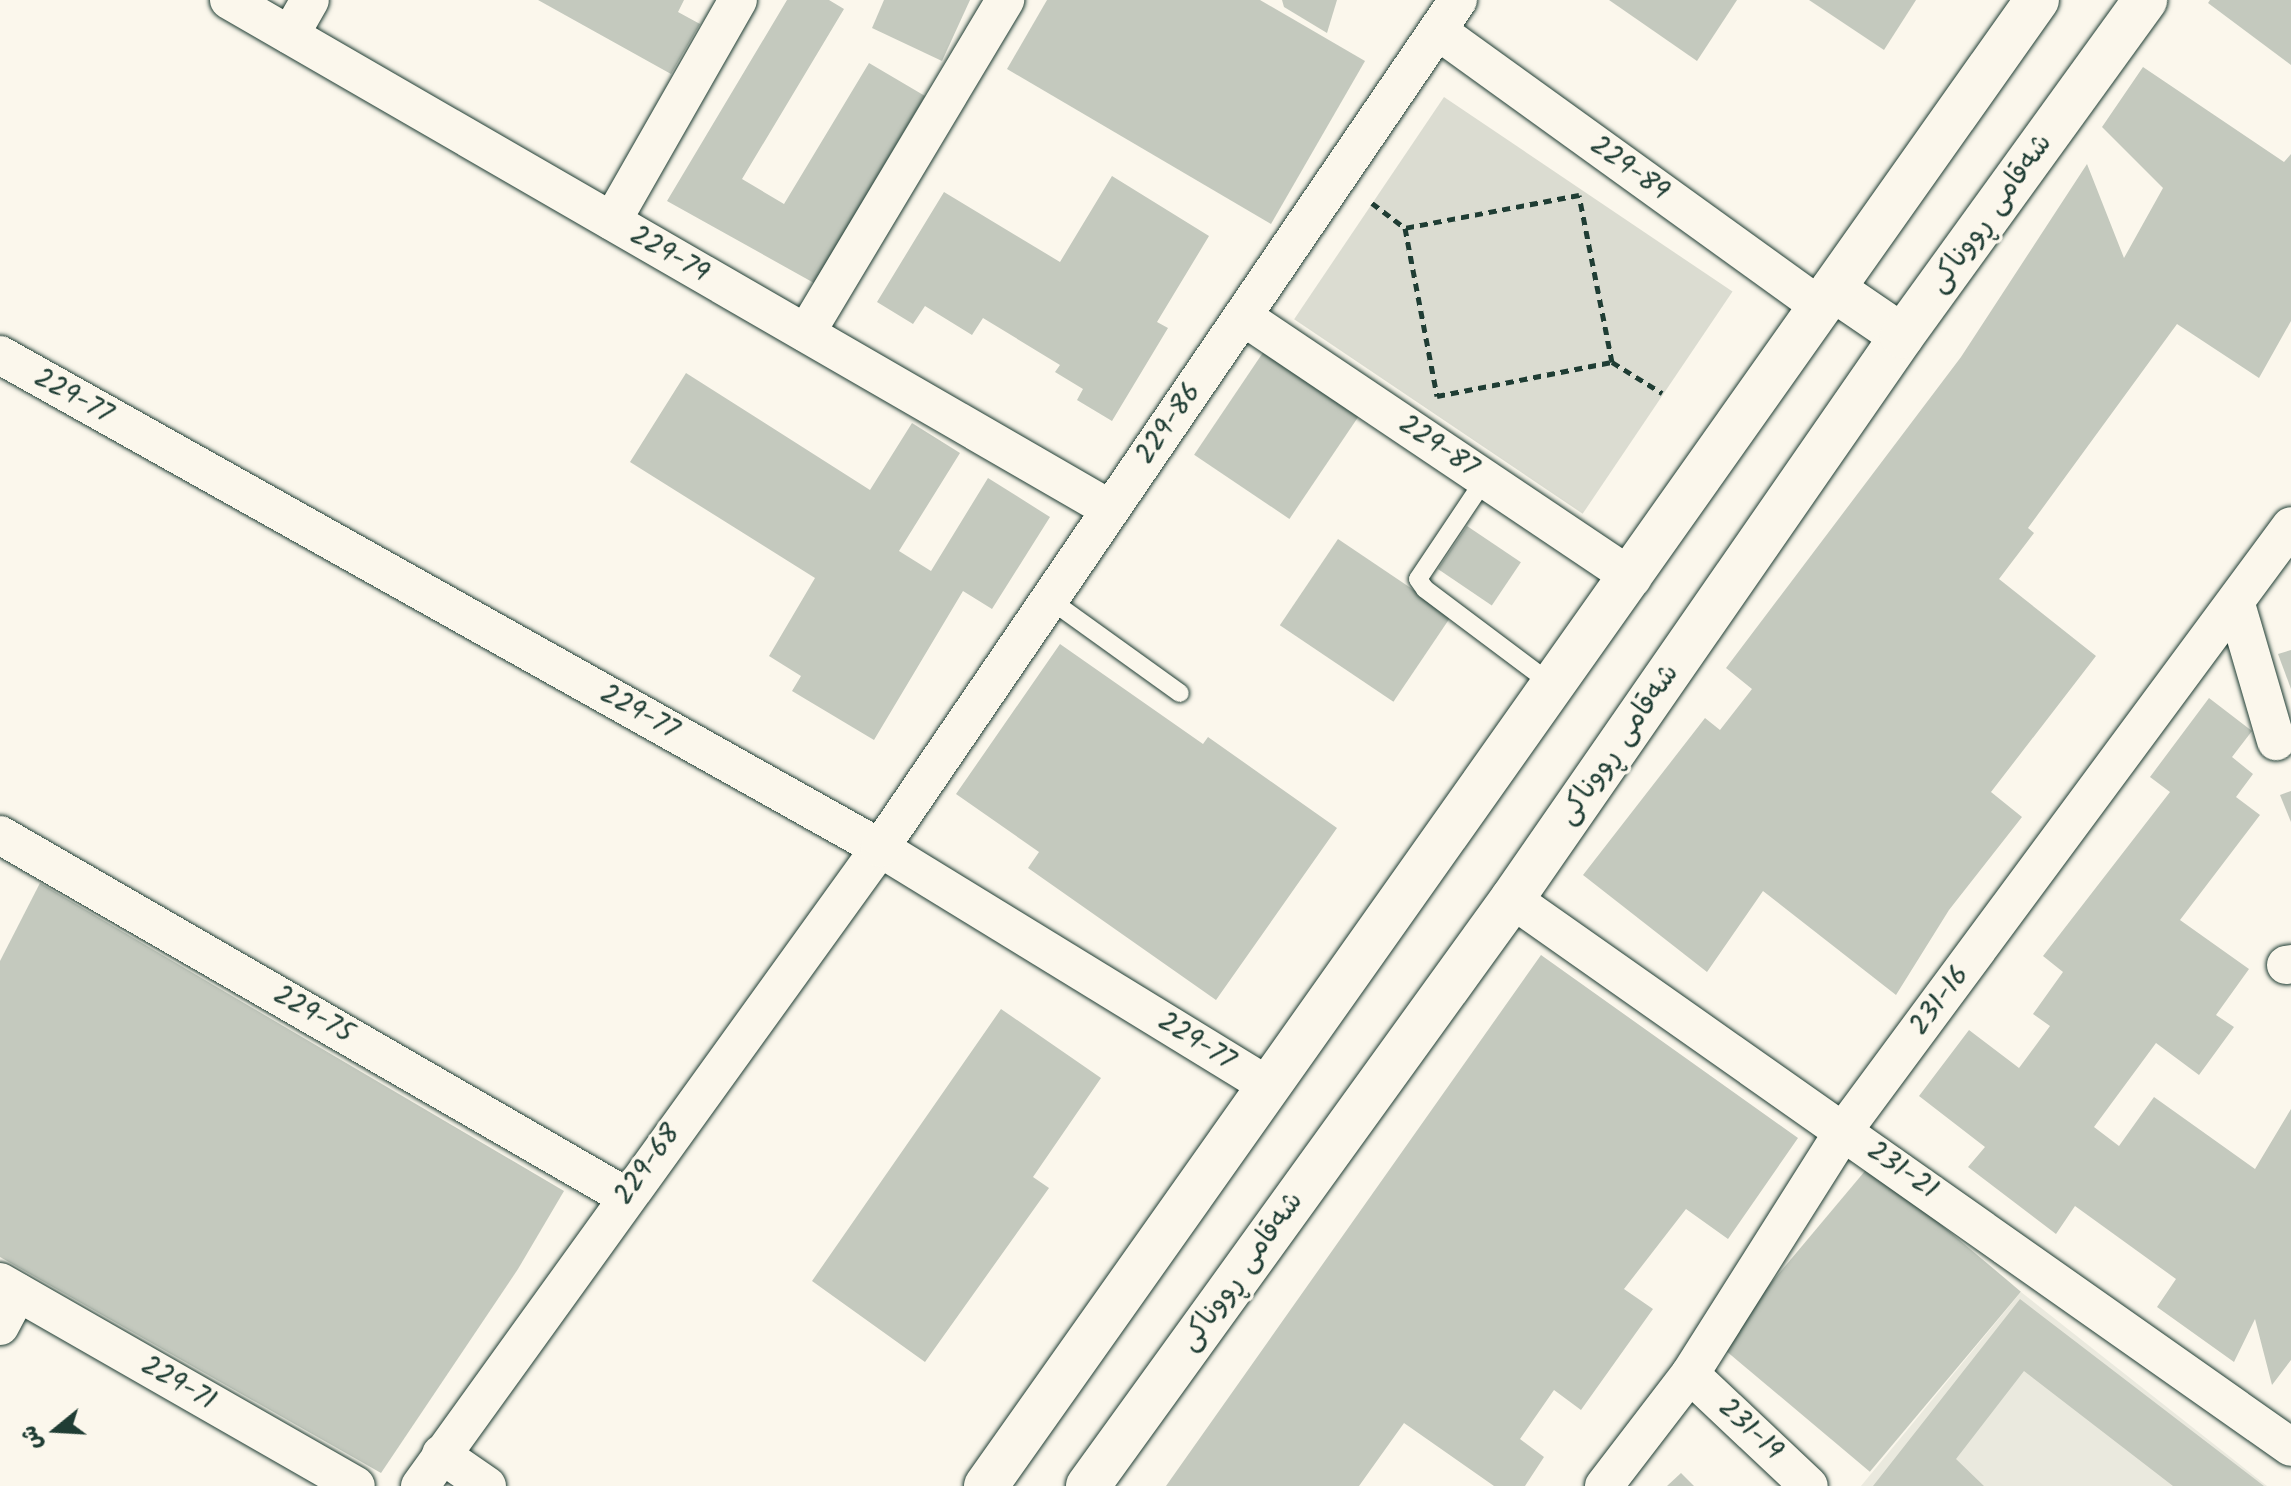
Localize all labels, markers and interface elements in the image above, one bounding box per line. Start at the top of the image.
street label: شەقامی ڕووناکی [1922,128,2060,300]
street label: 229-89 [1583,129,1675,209]
street label: 229-79 [624,219,714,291]
street label: 229-77 [28,362,118,432]
street label: 229-86 [1129,377,1209,471]
street label: 229-87 [1392,408,1484,486]
street label: شەقامی ڕووناکی [1551,658,1687,832]
street label: 229-77 [594,678,684,748]
street label: 231-16 [1903,960,1977,1042]
street label: 229-75 [267,979,359,1051]
street label: 229-77 [1151,1005,1241,1079]
street label: 229-68 [608,1118,688,1212]
street label: 231-21 [1860,1135,1944,1207]
street label: شەقامی ڕووناکی [1173,1186,1311,1358]
street label: 229-71 [135,1349,221,1419]
north arrow [16,1390,96,1470]
street label: 231-19 [1711,1392,1789,1468]
text: ش [12,1421,53,1454]

